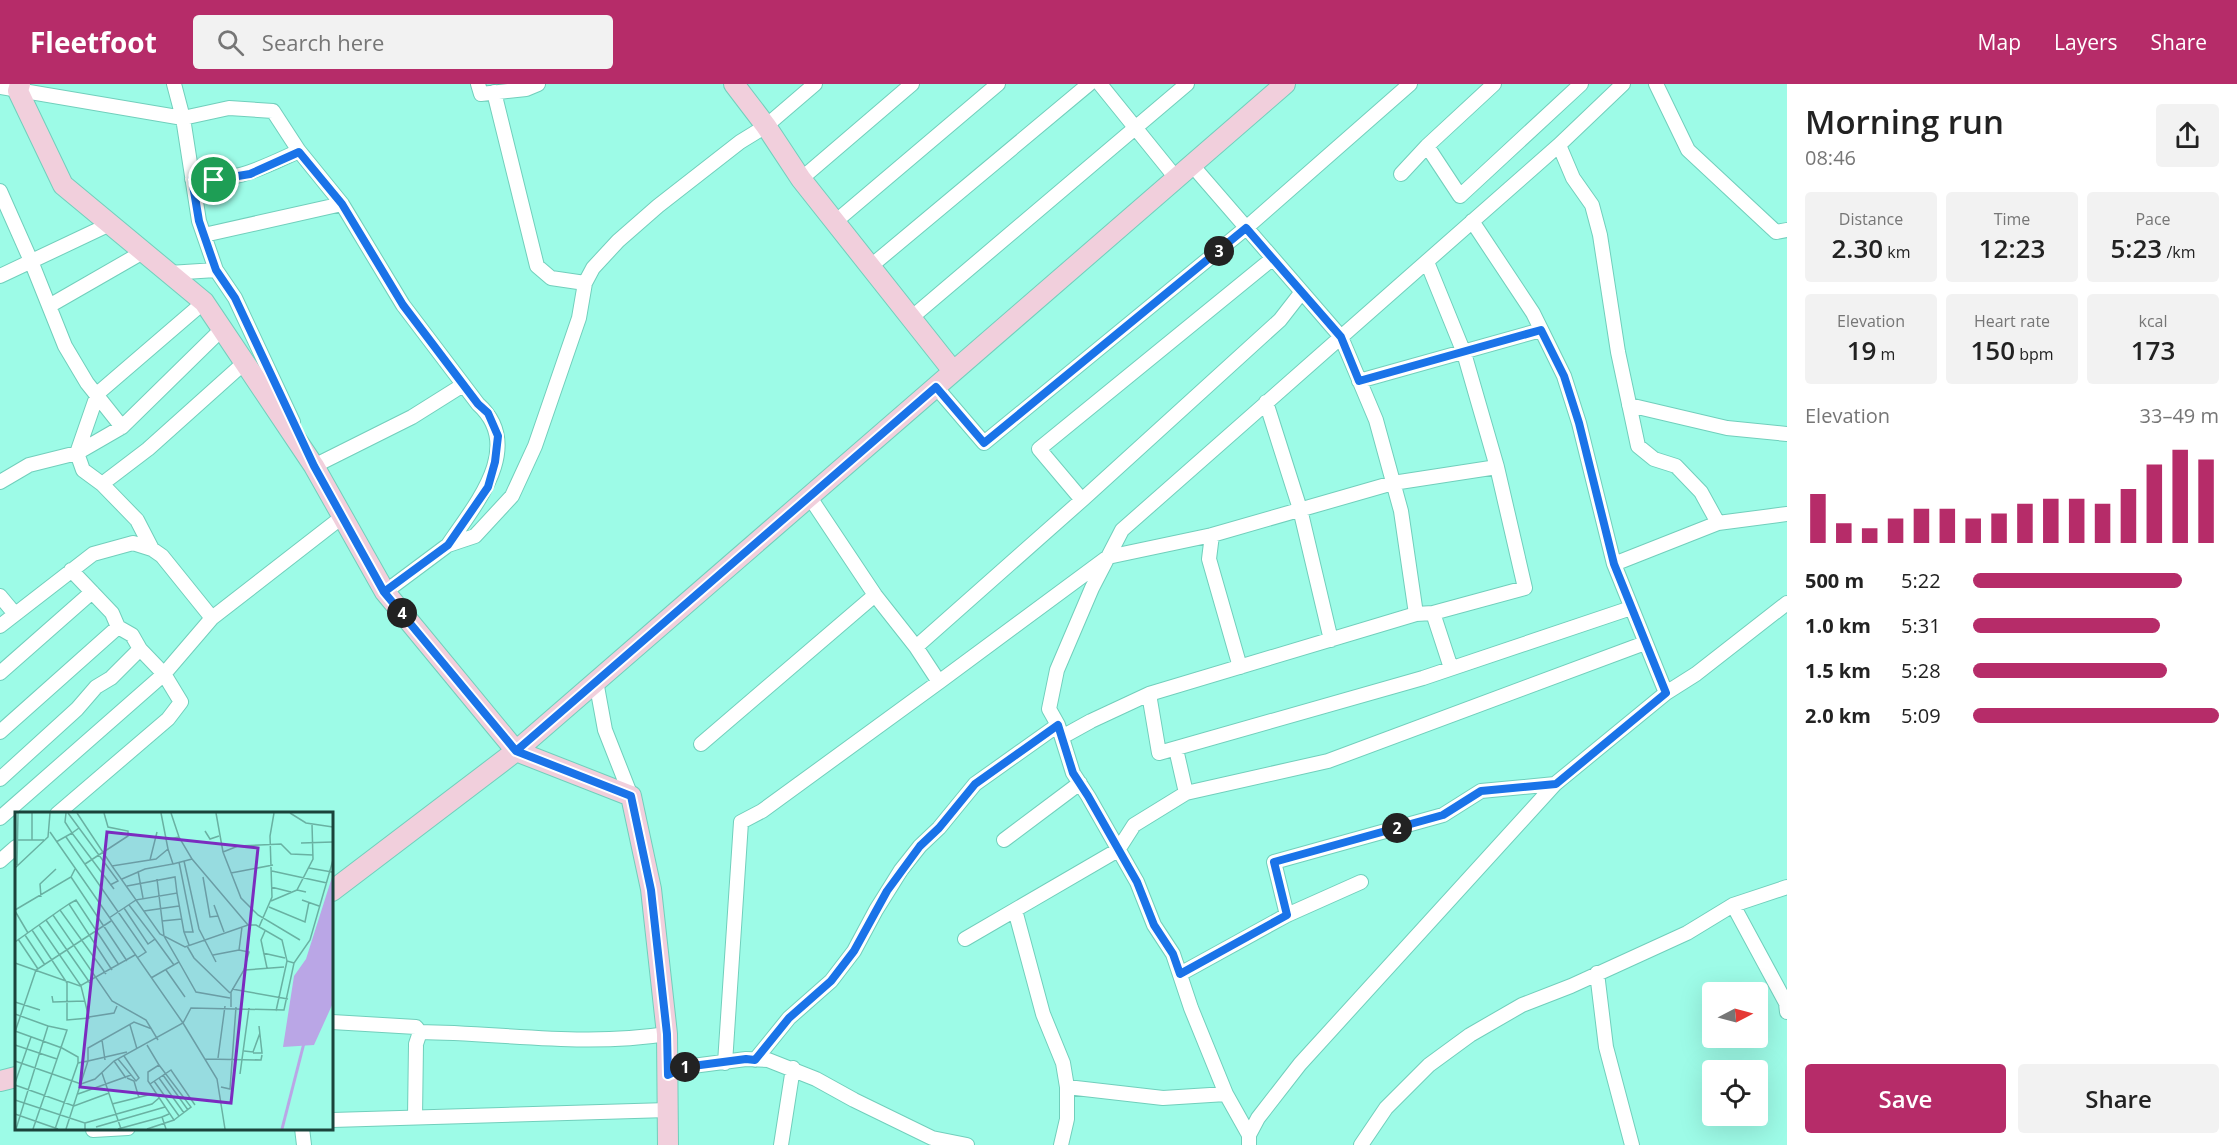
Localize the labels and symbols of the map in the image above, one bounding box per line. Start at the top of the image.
pin [188,154,239,205]
pin: 3 [1204,236,1234,266]
pin: 4 [387,598,417,628]
inset map [15,812,333,1130]
pin: 2 [1382,813,1412,843]
north arrow [1702,982,1768,1048]
pin: 1 [670,1052,700,1082]

